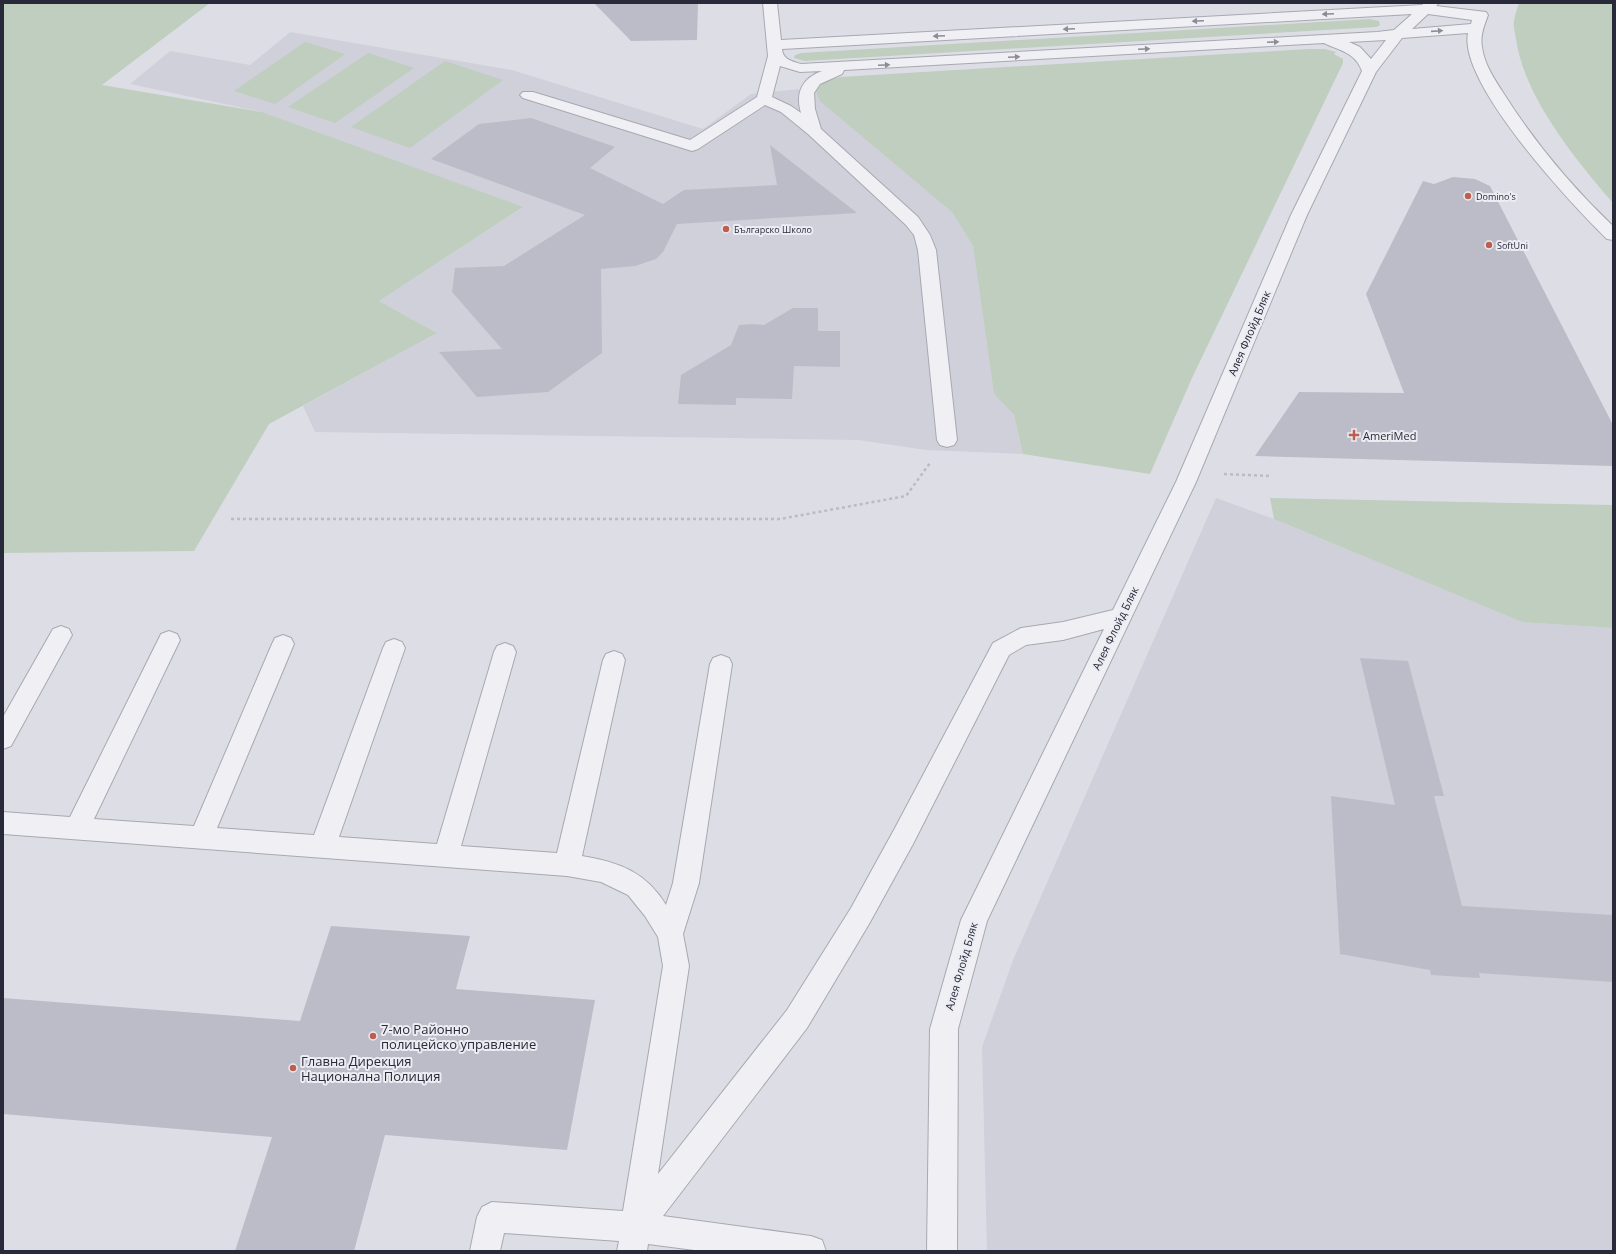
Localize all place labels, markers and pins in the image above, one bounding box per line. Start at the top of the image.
place label: Domino's [1476,190,1516,203]
marker: Domino's [1463,191,1473,201]
place label: Българско Школо [734,223,812,236]
marker: Българско Школо [721,224,731,234]
place label: SoftUni [1497,239,1528,252]
marker: SoftUni [1484,240,1494,250]
place label: AmeriMed [1363,428,1416,443]
marker: AmeriMed [1348,429,1360,441]
place label: 7-мо Районно полицейско управление [381,1020,536,1053]
marker: 7-мо Районно полицейско управление [368,1031,378,1041]
place label: Главна Дирекция Национална Полиция [301,1052,440,1085]
marker: Главна Дирекция Национална Полиция [288,1063,298,1073]

